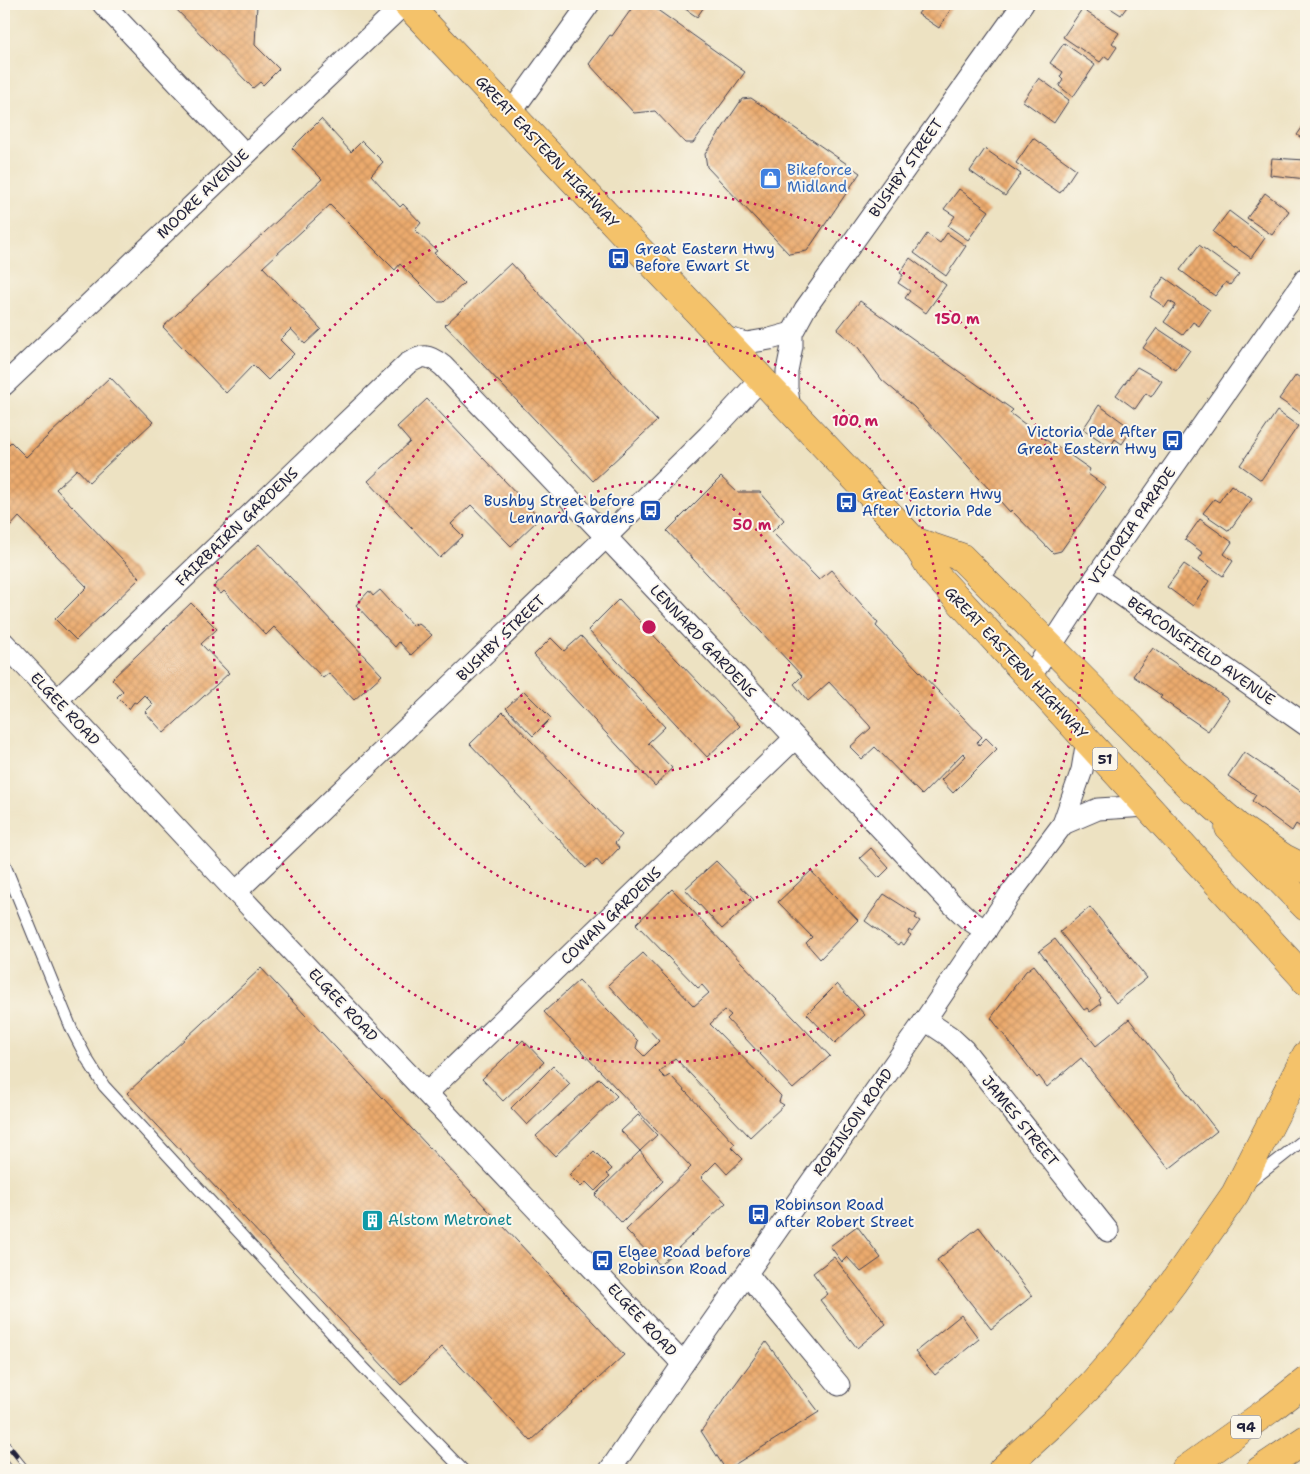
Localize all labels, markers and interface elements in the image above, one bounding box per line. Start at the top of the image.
street label: GREAT EASTERN HIGHWAY [471,71,623,233]
street label: BUSHBY STREET [864,115,948,221]
street label: MOORE AVENUE [153,145,253,243]
place label: Bikeforce Midland [787,160,852,197]
shop icon: Bikeforce Midland [759,167,783,191]
place label: Great Eastern Hwy Before Ewart St [635,239,775,276]
bus stop icon: Great Eastern Hwy Before Ewart St [607,246,631,270]
text: 150 m [934,309,980,329]
text: 100 m [832,411,878,431]
place label: Victoria Pde After Great Eastern Hwy [1017,422,1157,459]
bus stop icon: Victoria Pde After Great Eastern Hwy [1161,429,1185,453]
street label: FAIRBAIRN GARDENS [171,463,303,591]
street label: VICTORIA PARADE [1084,463,1180,589]
place label: Great Eastern Hwy After Victoria Pde [862,484,1002,521]
place label: Bushby Street before Lennard Gardens [484,491,635,528]
bus stop icon: Great Eastern Hwy After Victoria Pde [834,491,858,515]
bus stop icon: Bushby Street before Lennard Gardens [639,498,663,522]
text: 50 m [733,515,772,535]
street label: LENNARD GARDENS [645,580,761,702]
street label: GREAT EASTERN HIGHWAY [940,582,1092,744]
street label: BUSHBY STREET [452,590,550,686]
street label: BEACONSFIELD AVENUE [1123,592,1279,710]
centre of rings [640,618,658,636]
street label: ELGEE ROAD [26,668,104,750]
road number: 51 [1092,748,1118,771]
street label: COWAN GARDENS [556,863,666,969]
street label: ELGEE ROAD [304,964,382,1046]
street label: ROBINSON ROAD [809,1064,897,1179]
street label: JAMES STREET [977,1071,1063,1171]
place label: Robinson Road after Robert Street [775,1195,914,1232]
bus stop icon: Robinson Road after Robert Street [747,1202,771,1226]
building icon: Alstom Metronet [360,1208,384,1232]
place label: Alstom Metronet [388,1210,512,1230]
place label: Elgee Road before Robinson Road [618,1242,751,1279]
bus stop icon: Elgee Road before Robinson Road [590,1249,614,1273]
street label: ELGEE ROAD [603,1279,681,1361]
road number: 94 [1231,1415,1261,1438]

